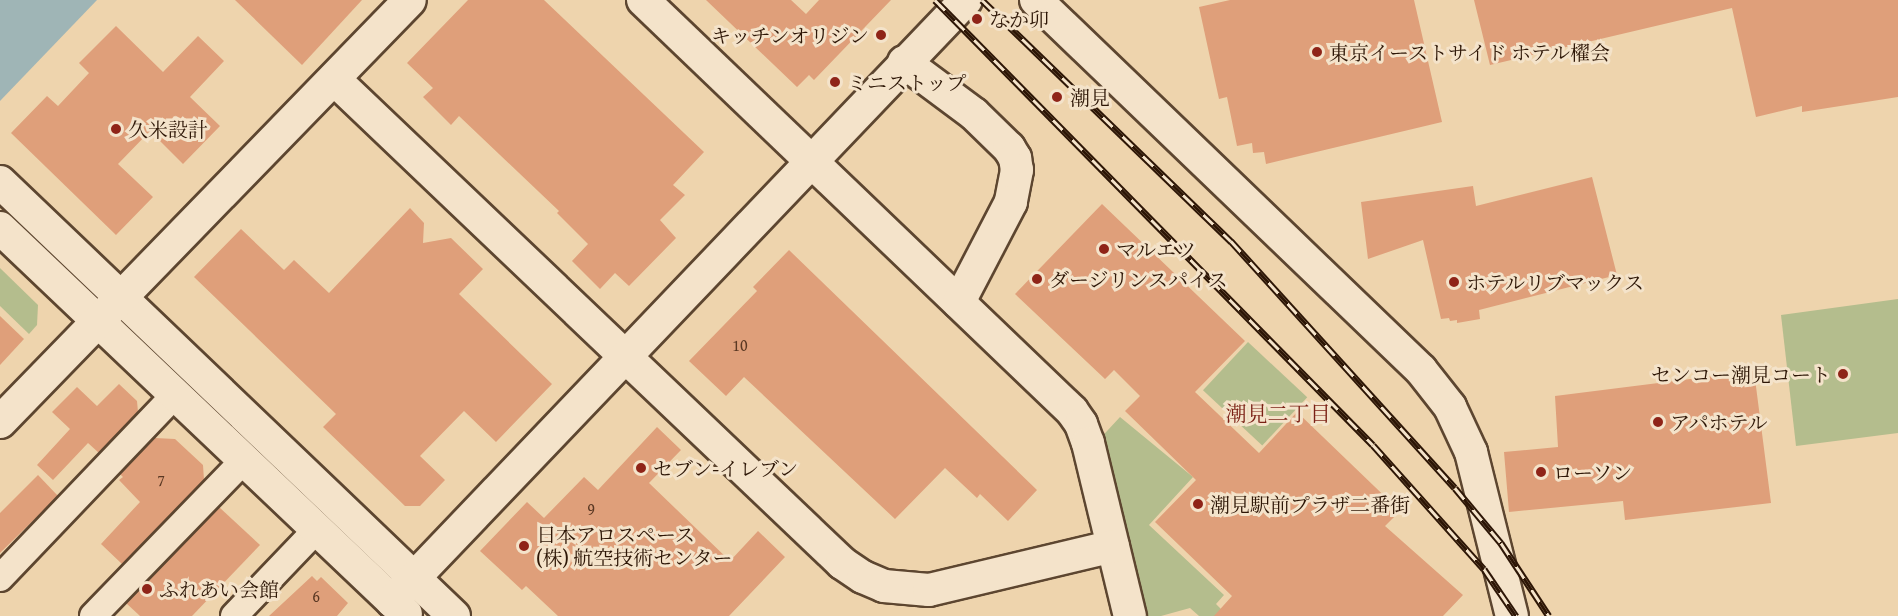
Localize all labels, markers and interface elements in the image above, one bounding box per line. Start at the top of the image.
place label: なか卯 [989,7,1049,31]
marker: なか卯 [970,12,984,26]
place label: キッチンオリジン [709,23,869,47]
marker: キッチンオリジン [874,28,888,42]
place label: 東京イーストサイド ホテル櫂会 [1329,40,1613,64]
marker: 東京イーストサイド ホテル櫂会 [1310,45,1324,59]
place label: ミニストップ [847,70,967,94]
marker: ミニストップ [828,75,842,89]
place label: 潮見 [1070,85,1110,109]
marker: 潮見 [1048,88,1066,106]
place label: 久米設計 [128,117,208,141]
marker: 久米設計 [109,122,123,136]
place label: マルエツ [1116,237,1196,261]
marker: マルエツ [1097,242,1111,256]
place label: ダージリンスパイス [1049,267,1229,291]
place label: ホテルリブマックス [1466,270,1646,294]
marker: ダージリンスパイス [1030,272,1044,286]
marker: ホテルリブマックス [1447,275,1461,289]
house number: 10 [732,335,748,355]
place label: センコー潮見コート [1651,362,1831,386]
marker: センコー潮見コート [1836,367,1850,381]
district label: 潮見二丁目 [1226,401,1330,427]
place label: アパホテル [1670,410,1770,434]
marker: アパホテル [1651,415,1665,429]
place label: セブン-イレブン [653,456,800,480]
place label: ローソン [1553,460,1633,484]
marker: セブン-イレブン [634,461,648,475]
marker: ローソン [1534,465,1548,479]
house number: 7 [157,470,165,490]
place label: 潮見駅前プラザ二番街 [1210,492,1410,516]
marker: 潮見駅前プラザ二番街 [1191,497,1205,511]
house number: 9 [587,499,595,519]
place label: 日本アロスペース (株) 航空技術センター [536,522,733,569]
marker: 日本アロスペース (株) 航空技術センター [517,539,531,553]
place label: ふれあい会館 [159,577,279,601]
marker: ふれあい会館 [140,582,154,596]
house number: 6 [312,586,320,606]

